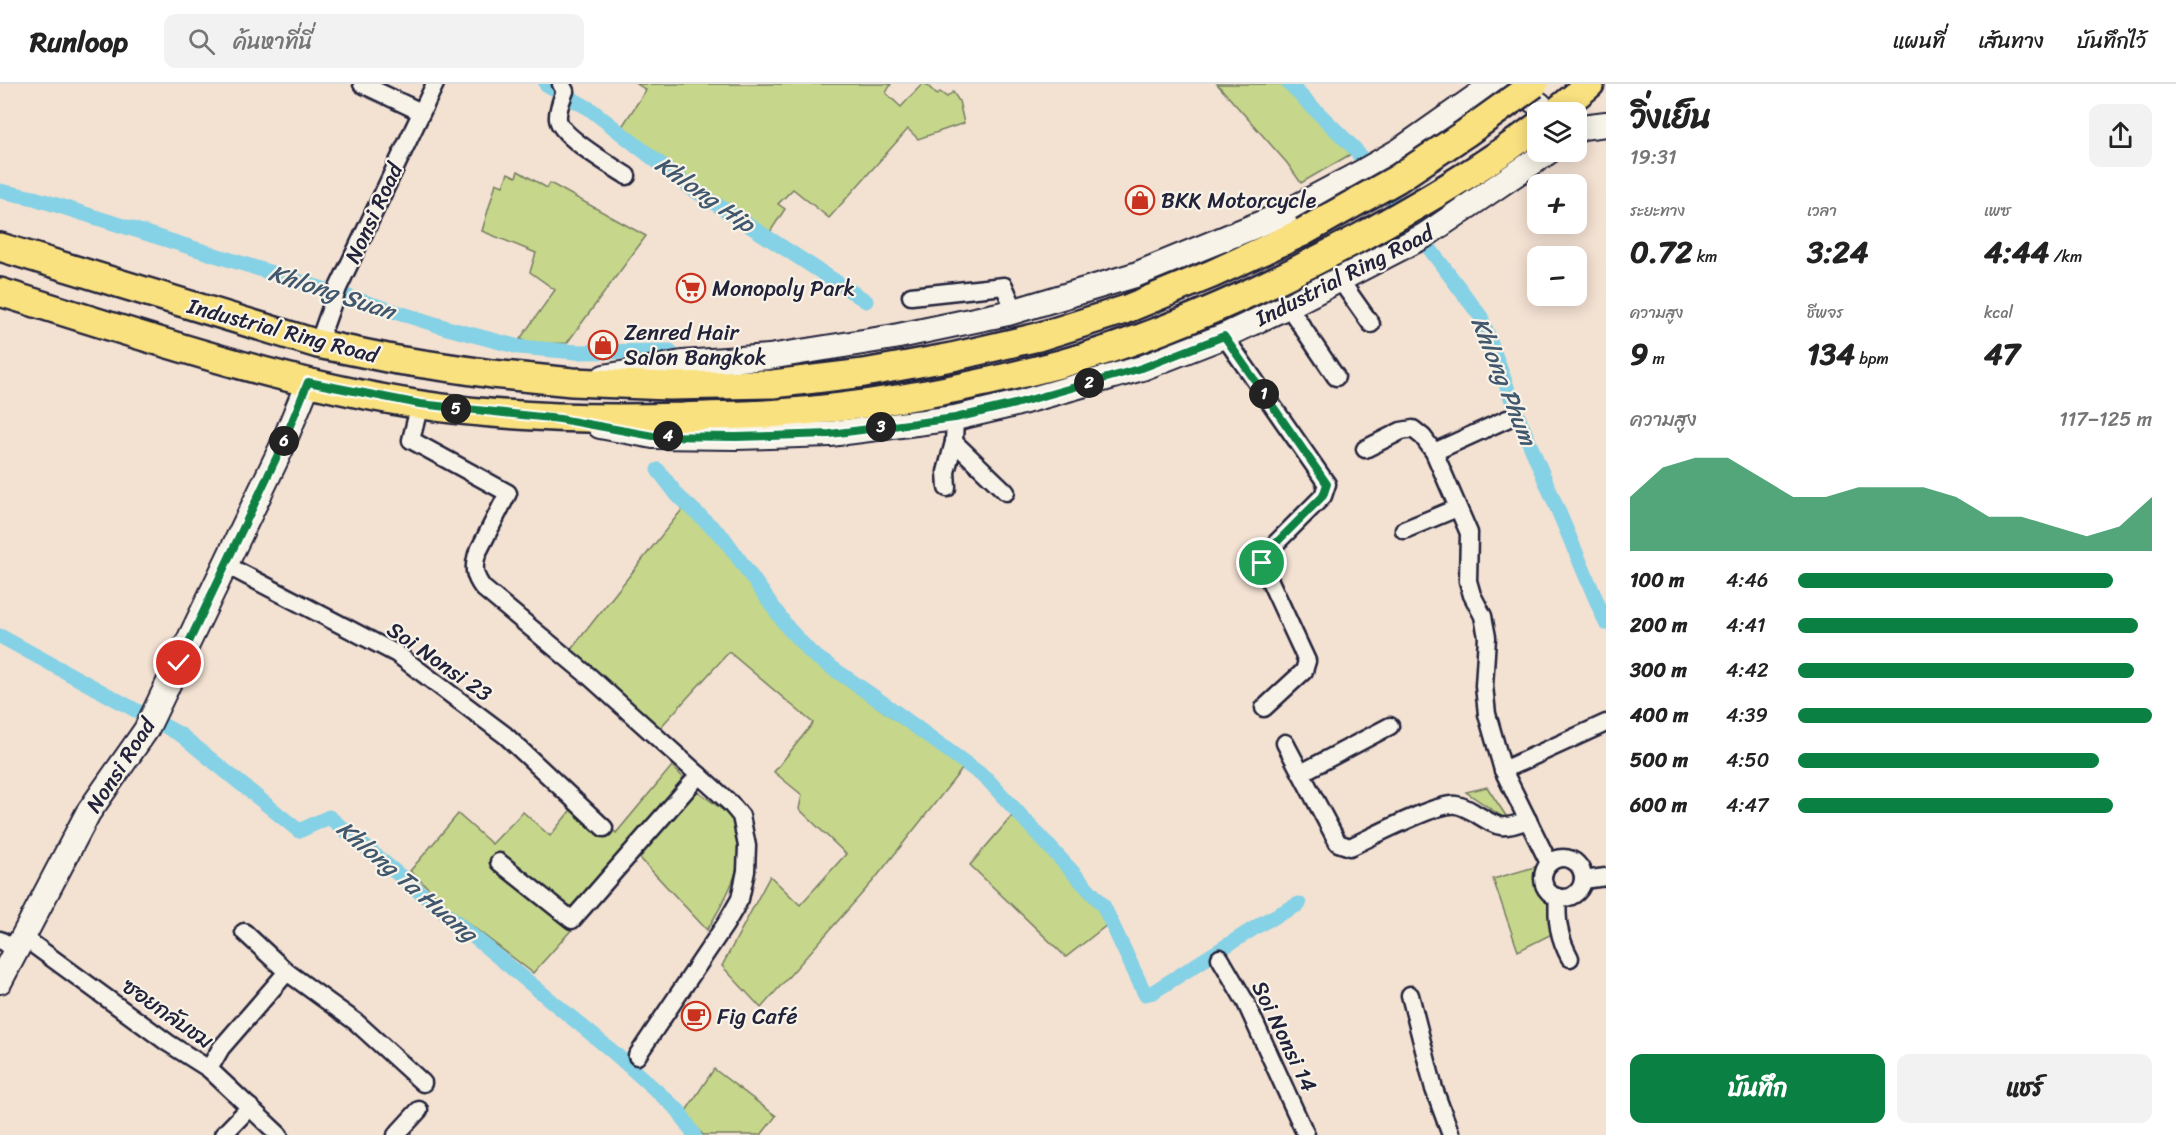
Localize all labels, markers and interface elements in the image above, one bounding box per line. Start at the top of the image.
search box [164,14,584,68]
text: Runloop [30,17,128,66]
text: ค้นหาที่นี่ [233,22,312,61]
text: แผนที่ [1893,22,1945,60]
text: เส้นทาง [1978,22,2044,60]
text: บันทึกไว้ [2077,22,2146,60]
icon: search [185,25,218,58]
text: วิ่งเย็น [1630,88,1711,146]
map controls [1527,102,1587,306]
button: layers [1527,102,1587,162]
button: share [2089,104,2152,167]
text: 19:31 [1630,140,1676,175]
water label: Khlong Hip [646,144,766,245]
street label: Nonsi Road [333,155,414,270]
button: + [1527,174,1587,234]
place label: BKK Motorcycle [1161,181,1317,220]
shop icon: BKK Motorcycle [1124,184,1156,216]
text: ระยะทาง [1630,196,1685,225]
text: เวลา [1807,196,1837,225]
text: เพซ [1984,196,2010,225]
street label: Industrial Ring Road [1247,213,1442,338]
text: 0.72 [1630,225,1692,279]
text: 3:24 [1807,225,1869,279]
text: 4:44 [1984,225,2049,279]
text: km [1692,242,1717,271]
text: /km [2049,242,2082,271]
button: − [1527,246,1587,306]
water label: Khlong Suan [263,252,403,333]
place label: Monopoly Park [712,269,855,308]
supermarket icon: Monopoly Park [675,272,707,304]
street label: Industrial Ring Road [182,286,384,375]
text: ความสูง [1630,298,1683,327]
text: ชีพจร [1807,298,1844,327]
text: kcal [1984,298,2013,327]
water label: Khlong Phum [1459,310,1550,454]
place label: Zenred Hair Salon Bangkok [624,313,767,377]
text: 9 [1630,327,1648,381]
text: 134 [1807,327,1855,381]
text: 47 [1984,327,2020,381]
shop icon: Zenred Hair Salon Bangkok [587,329,619,361]
text: m [1648,344,1665,373]
text: bpm [1855,344,1889,373]
pin: 2 [1074,368,1104,398]
text: 2 [1084,368,1094,397]
pin: 1 [1249,379,1279,409]
text: 1 [1261,379,1267,408]
pin: 5 [441,394,471,424]
text: 5 [451,394,461,423]
text: ความสูง [1630,402,1696,437]
text: 117–125 m [2059,402,2152,437]
pin: 3 [866,412,896,442]
text: 3 [877,412,885,441]
pin: 4 [653,421,683,451]
text: 4 [663,421,673,450]
pin: 6 [269,426,299,456]
text: 6 [279,426,289,455]
pin [1236,537,1287,588]
icon: arrive [1245,546,1278,579]
text: 100 m [1630,563,1684,598]
text: 4:46 [1726,563,1768,598]
text: 200 m [1630,608,1687,643]
text: 4:41 [1726,608,1766,643]
street label: Soi Nonsi 23 [379,611,501,712]
pin [153,637,204,688]
icon: check [162,646,195,679]
text: 300 m [1630,653,1687,688]
text: 4:42 [1726,653,1769,688]
text: 400 m [1630,698,1688,733]
text: 4:39 [1726,698,1768,733]
street label: Nonsi Road [75,709,167,821]
text: 500 m [1630,743,1688,778]
text: 4:50 [1726,743,1769,778]
text: 600 m [1630,788,1687,823]
text: 4:47 [1726,788,1768,823]
water label: Khlong Ta Huang [327,809,489,955]
street label: ซอยกลับชม [114,967,222,1060]
street label: Soi Nonsi 14 [1241,974,1329,1099]
place label: Fig Café [717,997,798,1036]
cafe icon: Fig Café [680,1000,712,1032]
button: บันทึก [1630,1054,1885,1123]
button: แชร์ [1897,1054,2152,1123]

